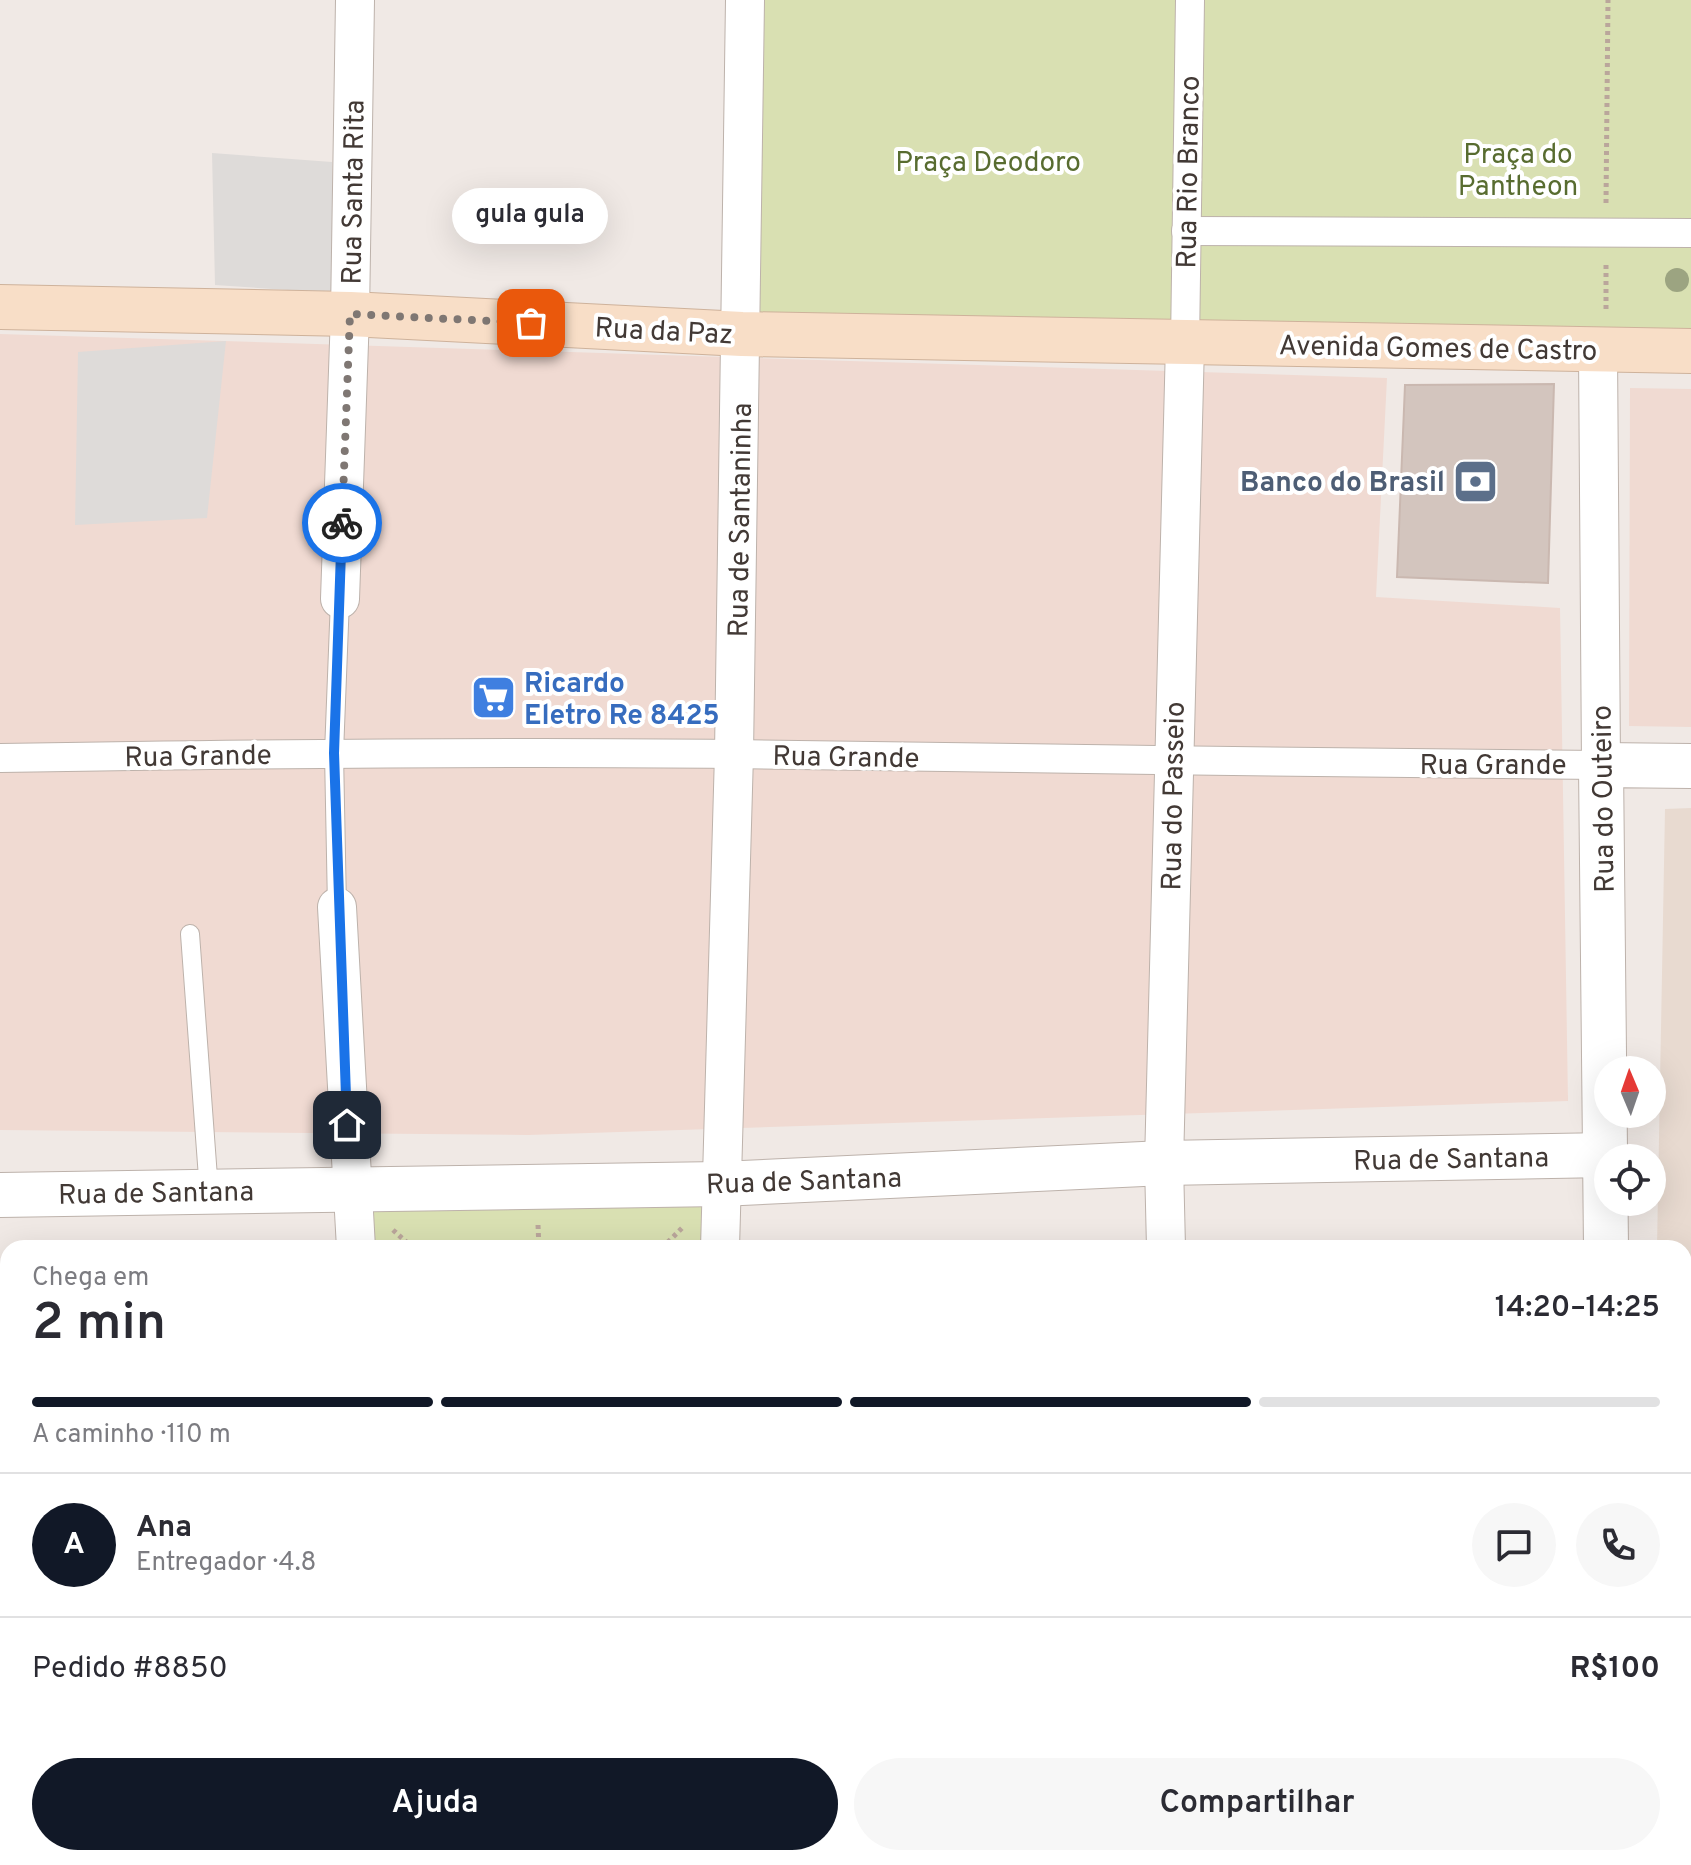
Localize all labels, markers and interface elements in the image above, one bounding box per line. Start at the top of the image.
street label: Rua Rio Branco [1170,75,1210,269]
street label: Rua Santa Rita [335,99,375,285]
park label: Praça do Pantheon [1458,138,1578,206]
park label: Praça Deodoro [895,146,1081,182]
callout: gula gula [453,187,609,243]
text: gula gula [475,199,585,232]
pin [497,289,565,357]
icon: bag [509,301,553,345]
street label: Rua da Paz [594,311,734,355]
street label: Avenida Gomes de Castro [1278,329,1598,371]
street label: Rua de Santaninha [722,402,762,638]
bank icon: Banco do Brasil [1452,457,1500,505]
place label: Banco do Brasil [1240,466,1445,502]
courier [302,483,382,563]
icon: bike [320,501,364,545]
place label: Ricardo Eletro Re 8425 [524,667,720,735]
supermarket icon: Ricardo Eletro Re 8425 [469,674,517,722]
street label: Rua do Passeio [1155,701,1195,891]
street label: Rua do Outeiro [1585,705,1625,893]
street label: Rua Grande [124,739,272,777]
street label: Rua Grande [772,740,920,778]
street label: Rua Grande [1419,749,1567,785]
north arrow [1594,1056,1666,1128]
map controls [1594,1056,1666,1216]
pin [313,1091,381,1159]
icon: home [325,1103,369,1147]
street label: Rua de Santana [1353,1141,1549,1181]
button: locate [1594,1144,1666,1216]
street label: Rua de Santana [705,1162,903,1204]
street label: Rua de Santana [58,1175,254,1215]
text: Chega em [32,1262,149,1295]
text: 14:20–14:25 [1495,1290,1660,1327]
text: 2 min [32,1292,166,1358]
text: A caminho · 110 m [32,1419,231,1452]
button: chat [1472,1503,1556,1587]
button: phone [1576,1503,1660,1587]
text: Ana [136,1510,192,1547]
text: A [63,1527,85,1564]
text: Entregador · 4.8 [136,1547,316,1580]
text: Pedido #8850 [32,1651,228,1688]
text: R$100 [1570,1651,1660,1688]
button: Ajuda [32,1758,838,1850]
button: Compartilhar [854,1758,1660,1850]

